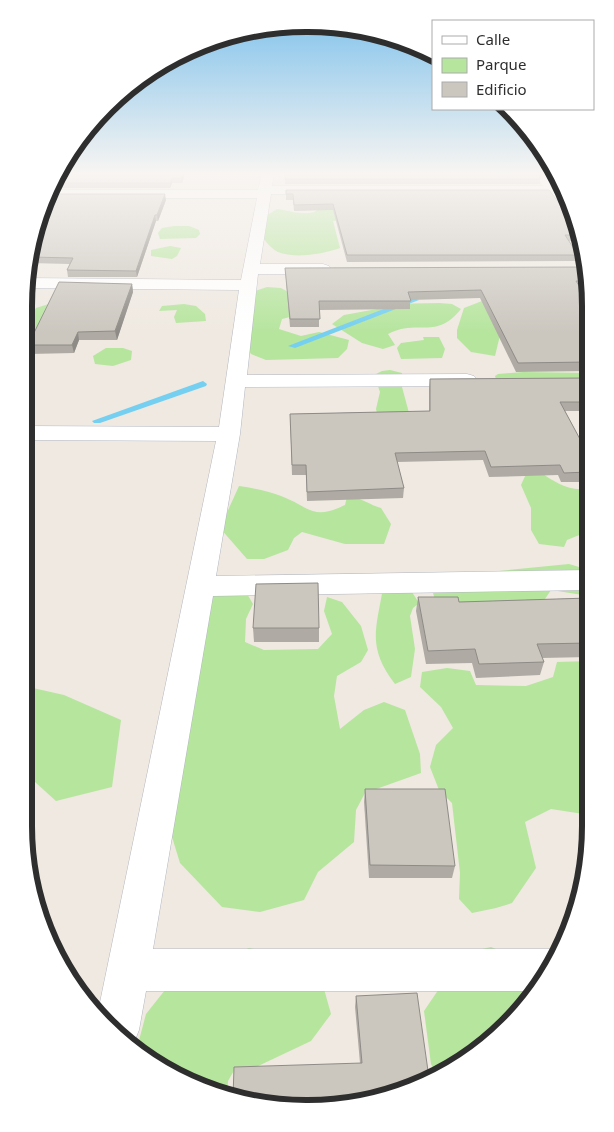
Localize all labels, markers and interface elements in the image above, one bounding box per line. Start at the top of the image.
legend [432,20,594,110]
text: Calle [476,29,510,49]
text: Parque [476,54,526,74]
text: Edificio [476,79,527,99]

